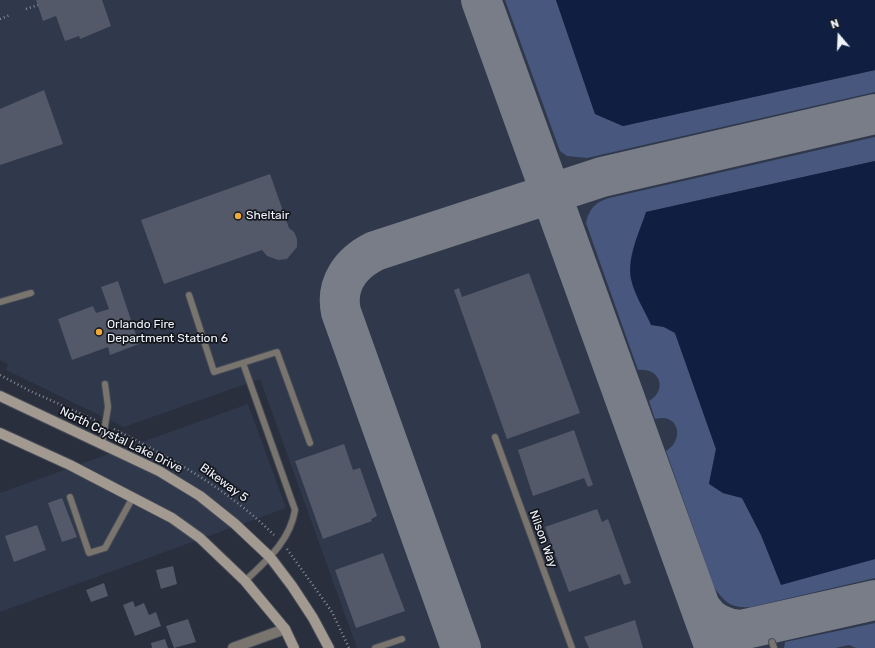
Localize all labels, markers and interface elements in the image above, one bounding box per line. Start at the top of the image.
north arrow [819,16,859,56]
text: N [829,17,841,32]
place label: Sheltair [246,209,289,223]
marker: Sheltair [233,211,243,221]
place label: Orlando Fire Department Station 6 [107,318,228,346]
marker: Orlando Fire Department Station 6 [94,327,104,337]
street label: North Crystal Lake Drive [57,404,185,476]
street label: Bikeway 5 [197,461,251,505]
street label: Nilson Way [526,508,560,570]

